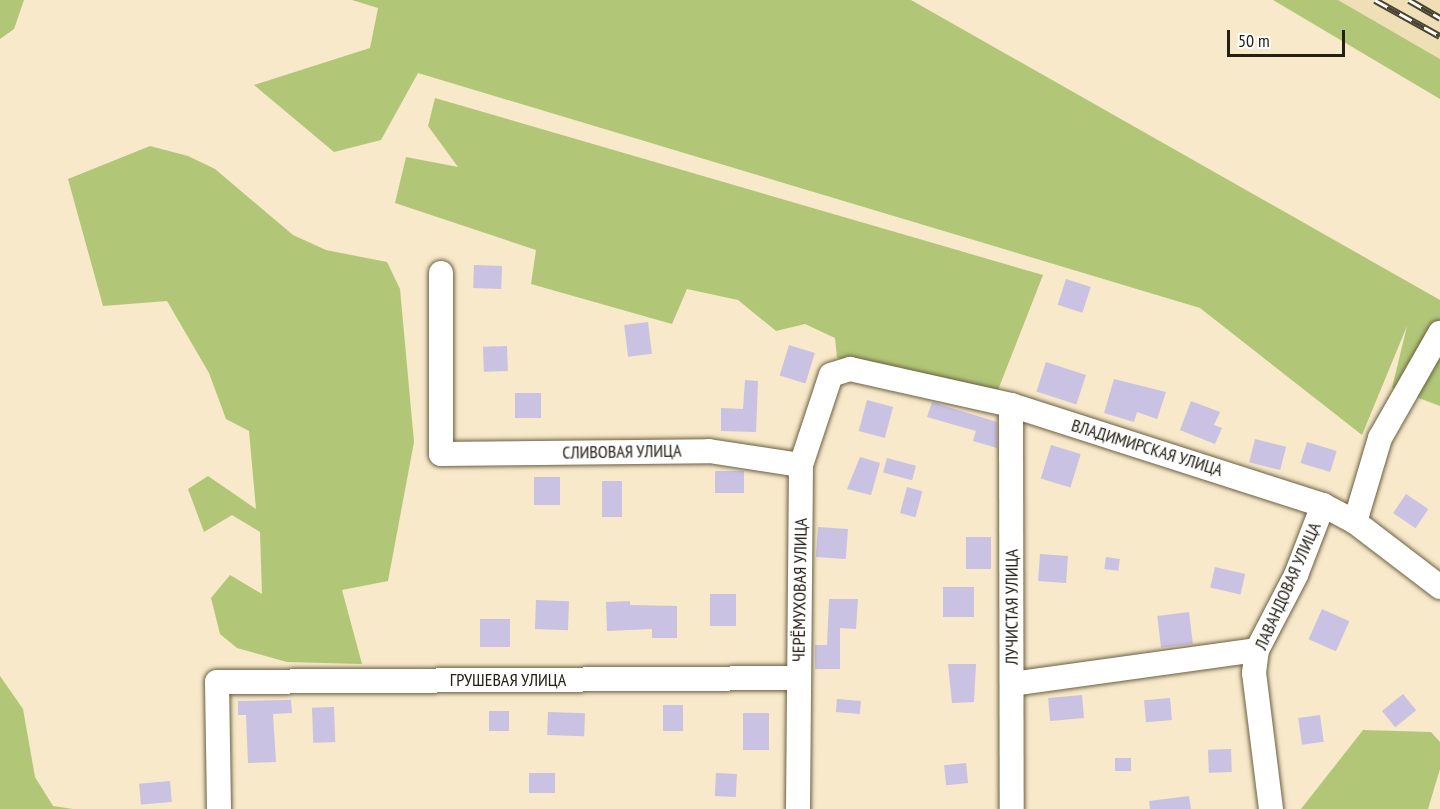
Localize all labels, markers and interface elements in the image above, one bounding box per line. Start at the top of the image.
scale bar [1230,18,1348,56]
text: 50 m [1238,29,1270,52]
street label: ВЛАДИМИРСКАЯ УЛИЦА [1069,415,1225,481]
street label: СЛИВОВАЯ УЛИЦА [562,440,682,464]
street label: ЧЕРЁМУХОВАЯ УЛИЦА [788,518,812,662]
street label: ЛАВАНДОВАЯ УЛИЦА [1250,519,1326,653]
street label: ЛУЧИСТАЯ УЛИЦА [1001,549,1023,665]
street label: ГРУШЕВАЯ УЛИЦА [450,669,566,691]

